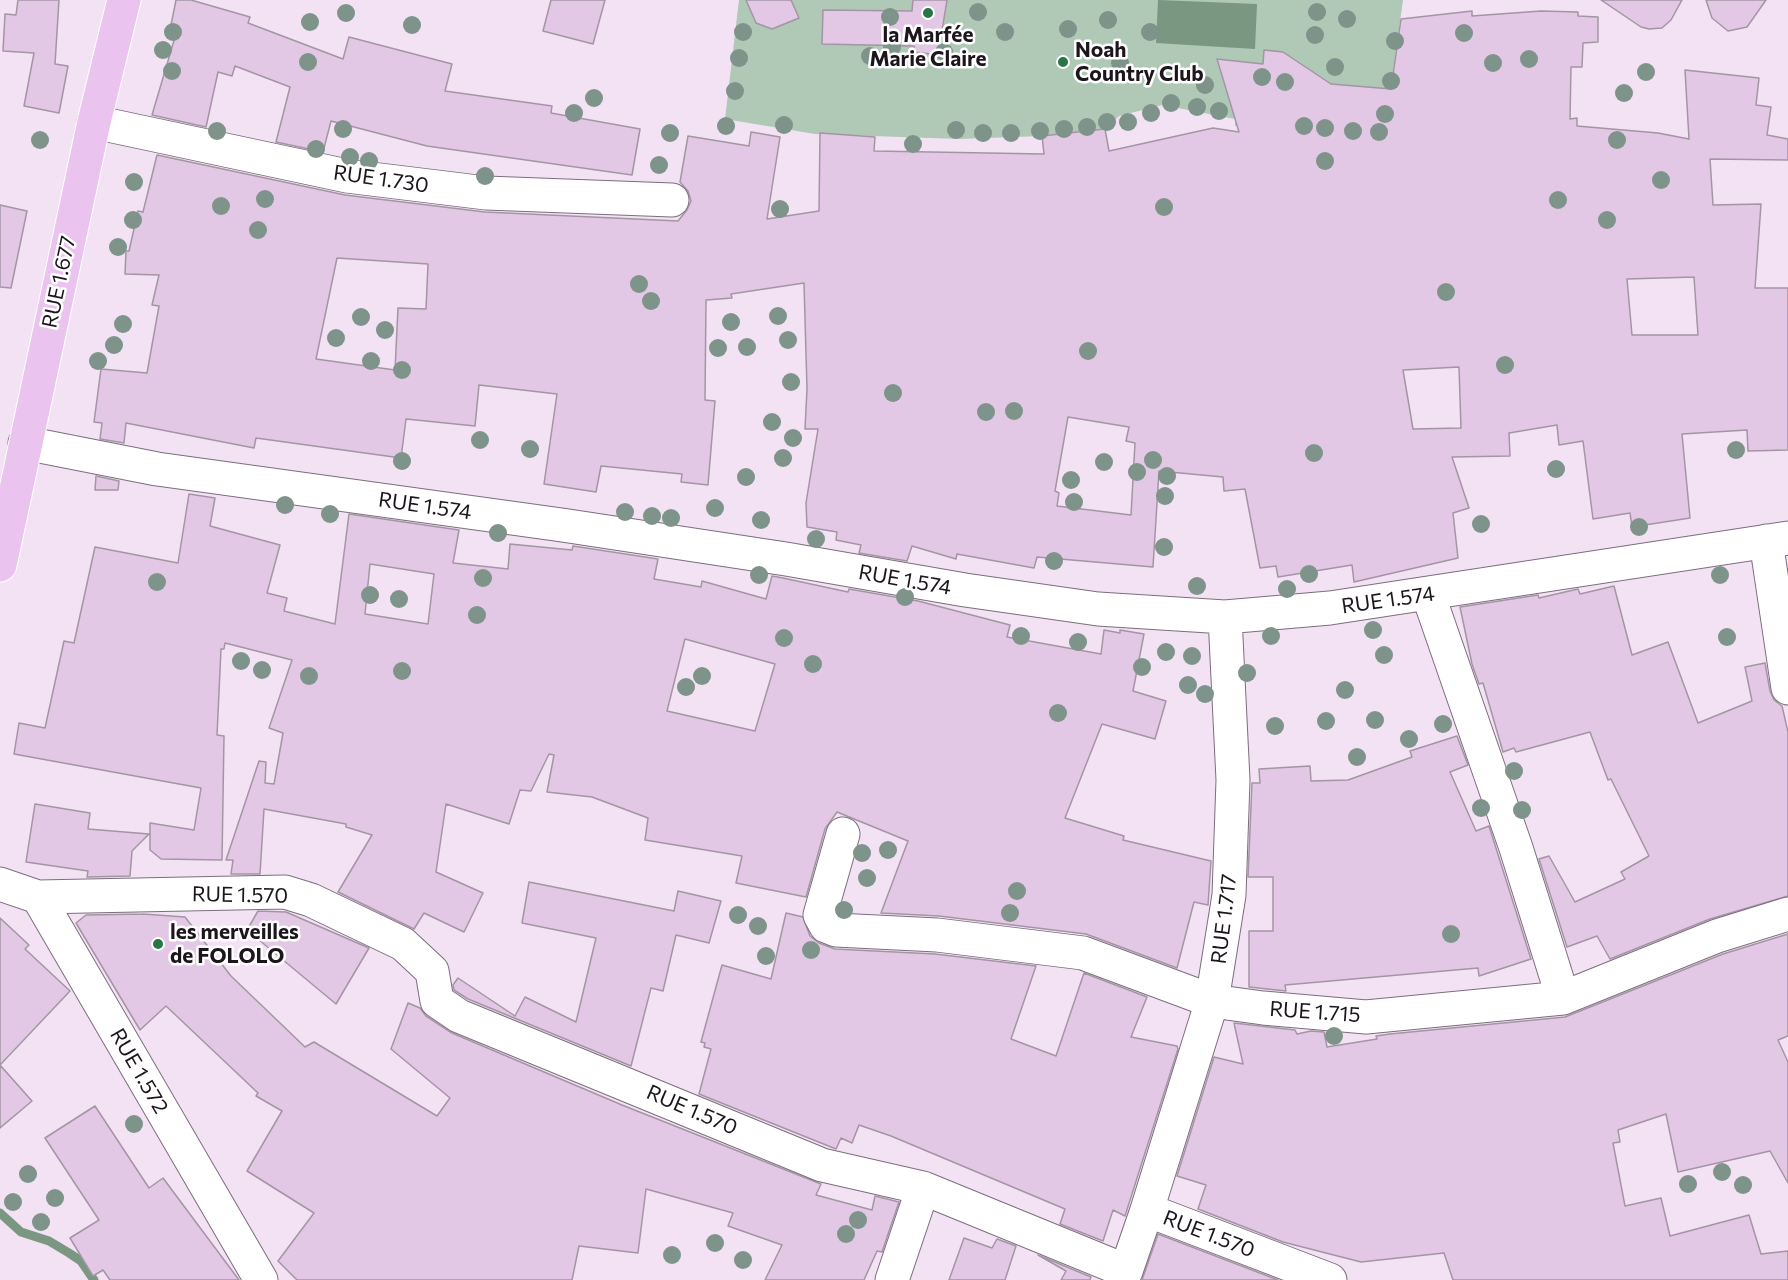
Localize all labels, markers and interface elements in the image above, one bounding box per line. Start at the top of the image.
marker: la Marfée Marie Claire [921,6,935,20]
place label: la Marfée Marie Claire [869,22,987,72]
place label: Noah Country Club [1075,37,1204,87]
marker: Noah Country Club [1056,55,1070,69]
street label: RUE 1.730 [332,160,430,198]
street label: RUE 1.677 [37,233,81,331]
street label: RUE 1.574 [377,487,473,525]
street label: RUE 1.574 [857,559,953,601]
street label: RUE 1.574 [1340,581,1436,619]
street label: RUE 1.717 [1206,873,1242,965]
street label: RUE 1.570 [192,882,288,908]
place label: les merveilles de FOLOLO [170,919,299,969]
marker: les merveilles de FOLOLO [151,937,165,951]
street label: RUE 1.715 [1269,996,1361,1028]
street label: RUE 1.572 [105,1024,173,1118]
street label: RUE 1.570 [643,1080,741,1140]
street label: RUE 1.570 [1160,1205,1258,1263]

